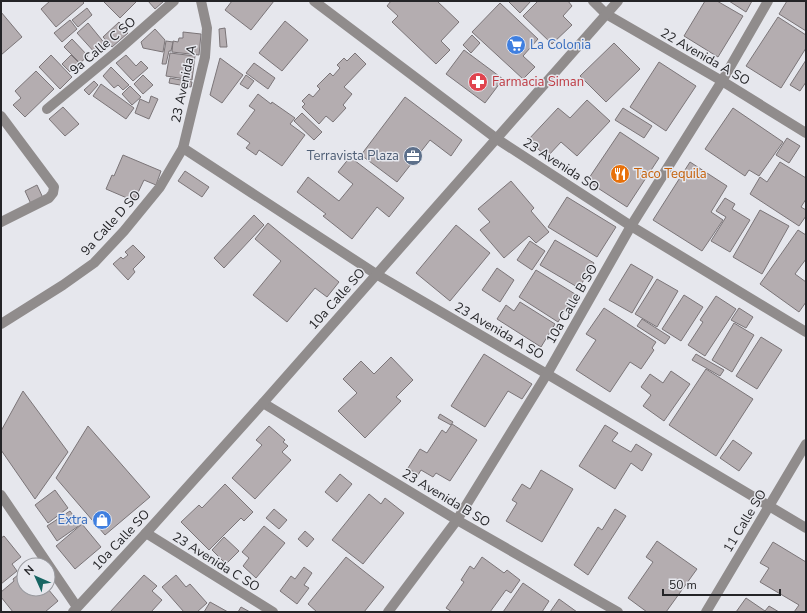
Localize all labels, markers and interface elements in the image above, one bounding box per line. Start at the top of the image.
street label: 9a Calle C SO [66,13,140,79]
street label: 22 Avenida A SO [657,24,753,90]
supermarket icon: La Colonia [505,34,527,56]
place label: La Colonia [530,36,591,54]
street label: 23 Avenida A [167,43,201,125]
pharmacy icon: Farmacia Siman [467,71,489,93]
place label: Farmacia Siman [492,73,584,91]
street label: 23 Avenida SO [519,134,603,196]
office icon: Terravista Plaza [402,145,424,167]
place label: Terravista Plaza [307,147,399,165]
restaurant icon: Taco Tequila [609,163,631,185]
place label: Taco Tequila [634,165,707,183]
street label: 9a Calle D SO [77,186,145,260]
street label: 10a Calle B SO [542,261,602,347]
street label: 10a Calle SO [305,264,370,334]
street label: 23 Avenida A SO [451,298,547,364]
street label: 23 Avenida B SO [399,465,493,531]
street label: 11 Calle SO [719,486,771,556]
street label: 10a Calle SO [88,506,154,574]
shop icon: Extra [91,509,113,531]
place label: Extra [58,511,88,529]
street label: 23 Avenida C SO [169,528,263,596]
north arrow [16,557,56,597]
text: N [21,562,37,578]
scale bar [663,571,780,597]
text: 50 m [669,577,697,593]

